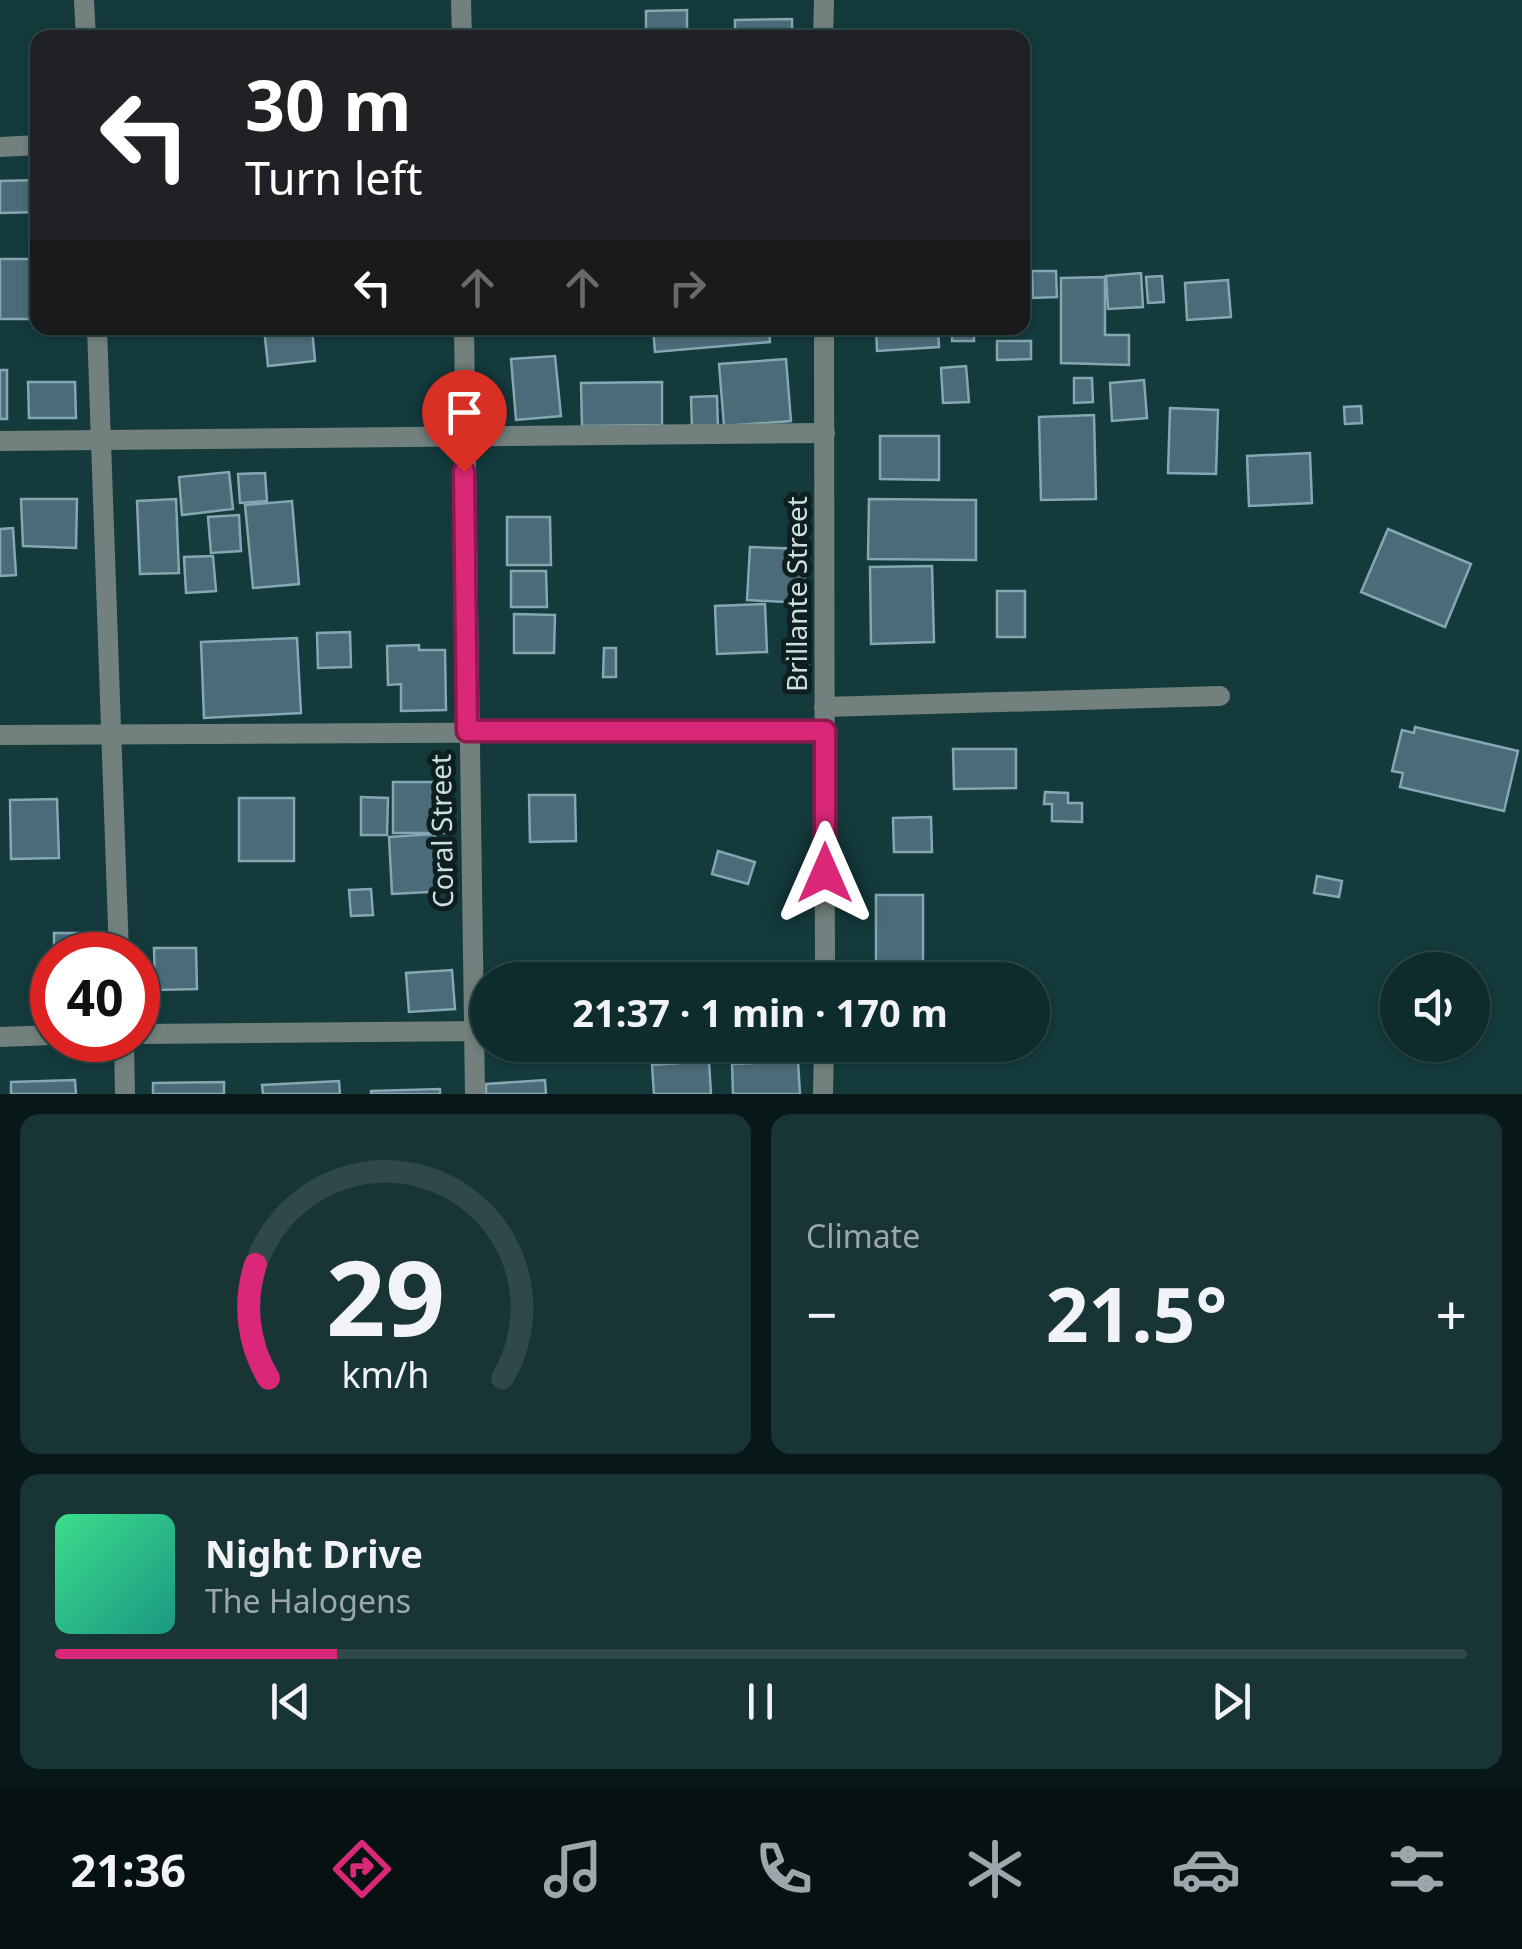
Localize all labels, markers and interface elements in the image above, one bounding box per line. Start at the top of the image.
text: 30 m [245,56,412,152]
icon: left [80,70,210,200]
text: Turn left [245,147,422,208]
icon: left [345,260,400,315]
icon: ahead [450,260,505,315]
icon: ahead [555,260,610,315]
icon: right [660,260,715,315]
pin [422,370,507,473]
icon: arrive [437,385,492,440]
street label: Brillante Street [777,496,815,692]
street label: Coral Street [421,754,461,908]
position arrow [773,821,877,925]
speed limit sign: 40 [30,932,160,1062]
map controls [1380,952,1490,1062]
button: sound [1380,952,1490,1062]
text: 21:37 · 1 min · 170 m [572,986,948,1038]
text: Climate [806,1214,920,1257]
text: 29 [326,1225,445,1366]
text: 21.5° [1046,1262,1227,1364]
text: − [806,1276,837,1351]
text: + [1436,1276,1467,1351]
text: km/h [342,1350,429,1398]
text: Night Drive [205,1527,423,1579]
text: The Halogens [205,1579,411,1622]
icon: previous [263,1674,318,1729]
icon: pause [733,1674,788,1729]
icon: next [1204,1674,1259,1729]
icon: directions [327,1834,397,1904]
icon: music [538,1834,608,1904]
icon: phone [749,1834,819,1904]
icon: climate [960,1834,1030,1904]
icon: car [1171,1834,1241,1904]
icon: filters [1382,1834,1452,1904]
text: 21:36 [70,1839,186,1900]

